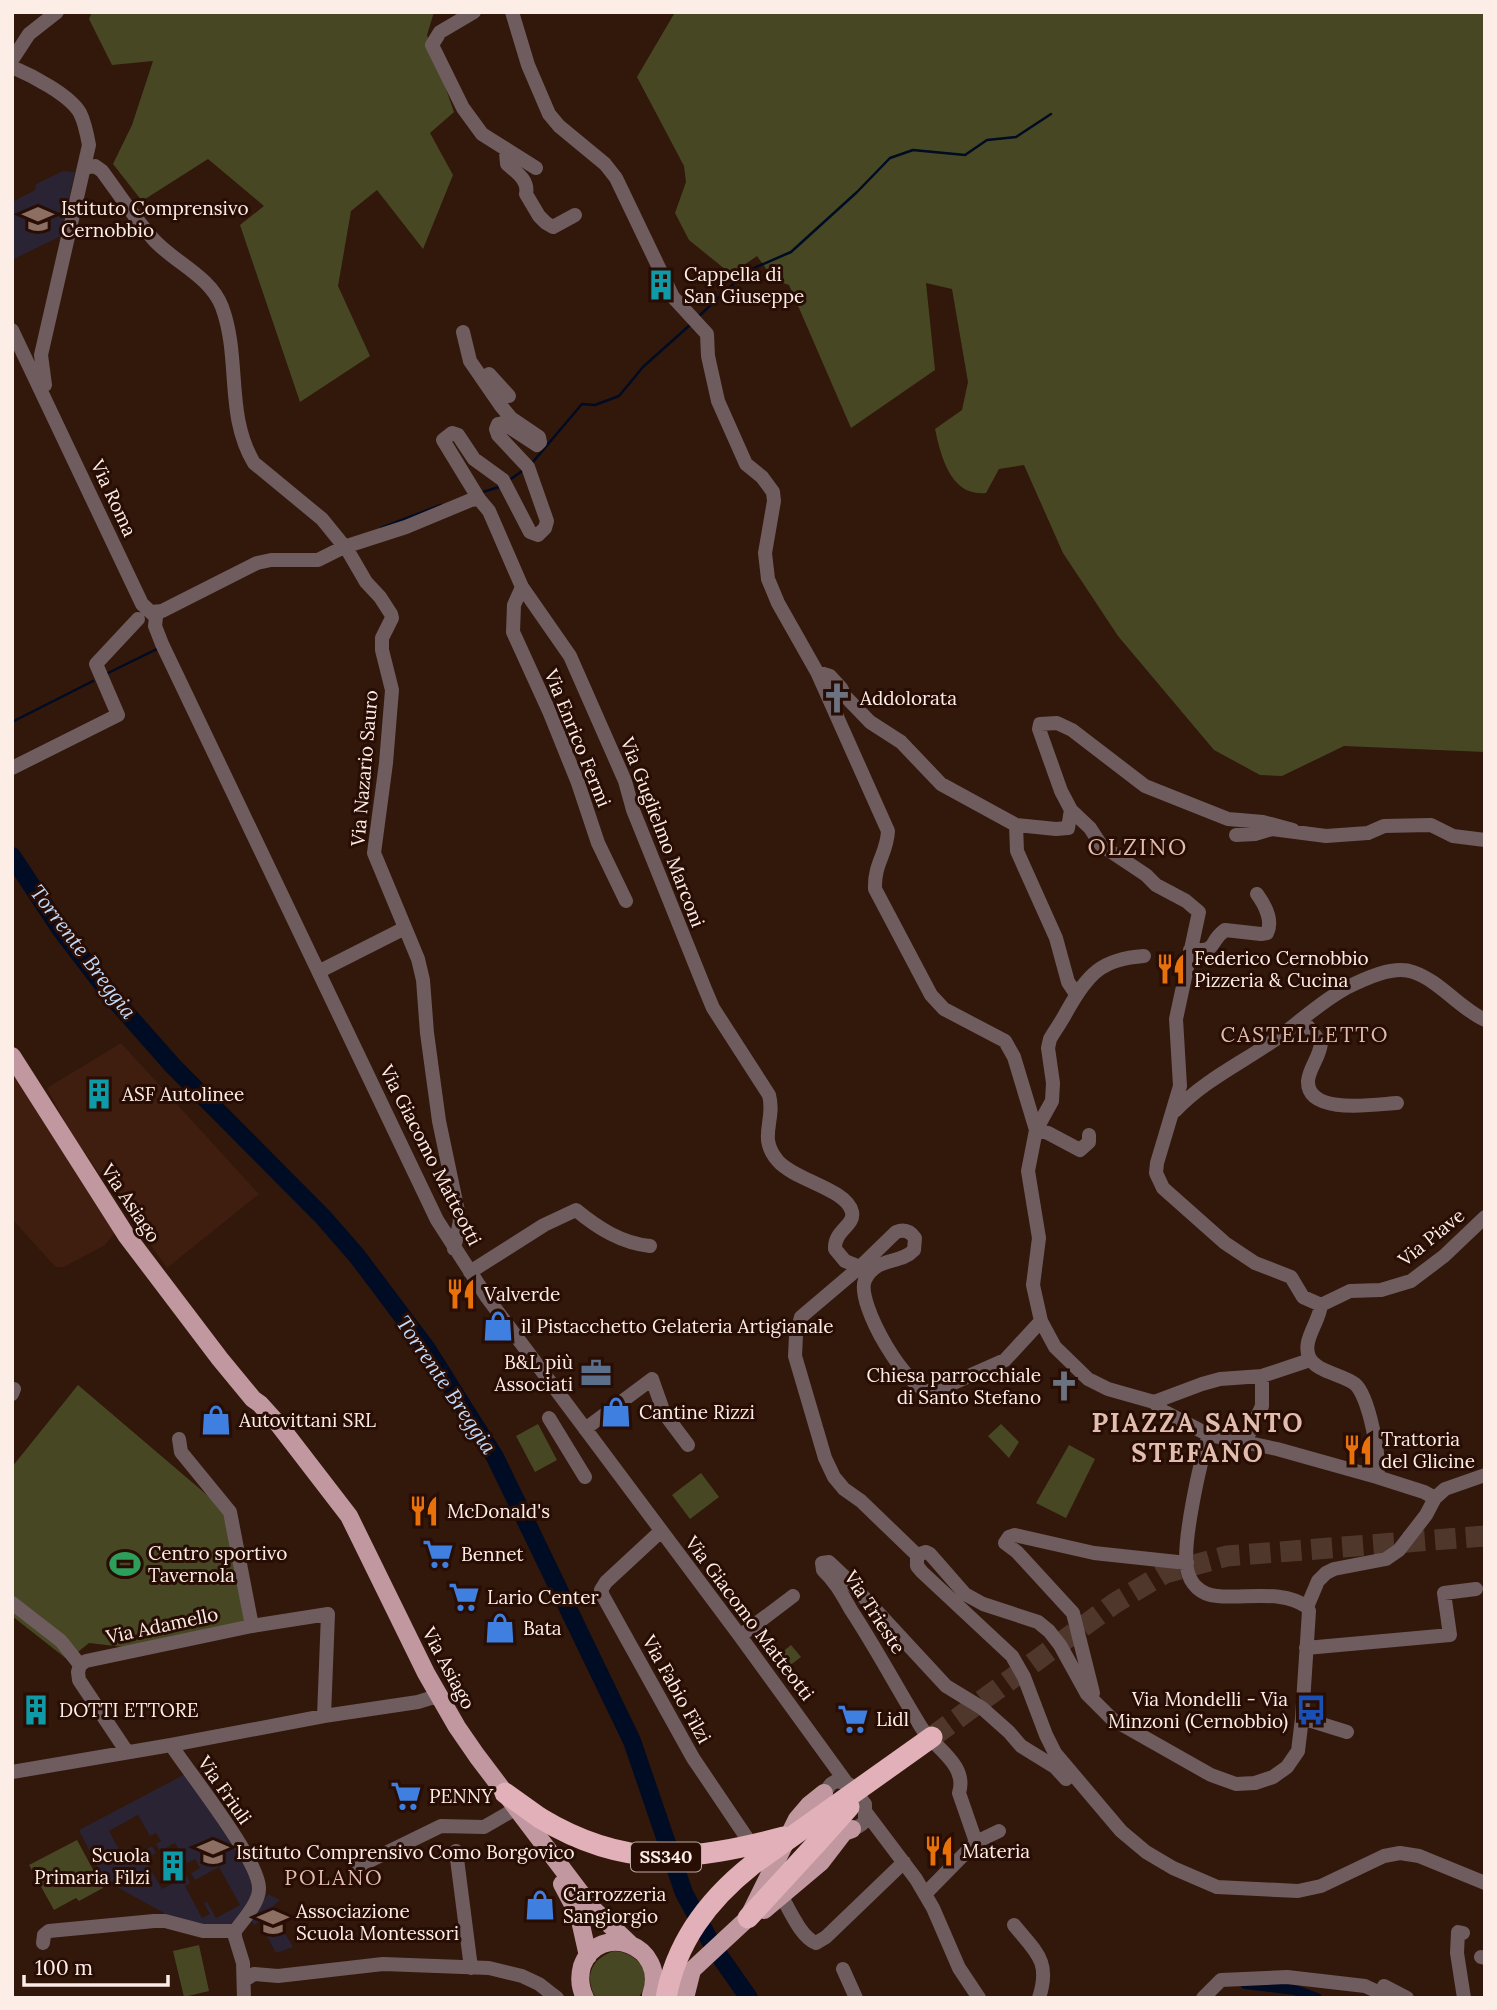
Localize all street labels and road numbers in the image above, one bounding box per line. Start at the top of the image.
street label: Via Roma [85,455,142,540]
street label: Via Enrico Fermi [539,665,617,810]
street label: Via Nazario Sauro [345,689,383,848]
street label: Via Guglielmo Marconi [615,733,710,930]
street label: Via Giacomo Matteotti [375,1060,487,1249]
street label: Via Asiago [95,1158,166,1247]
street label: Via Piave [1392,1203,1469,1272]
street label: Via Giacomo Matteotti [680,1530,820,1705]
street label: Via Trieste [839,1565,911,1658]
street label: Via Adamello [103,1601,220,1649]
street label: Via Asiago [417,1622,481,1713]
street label: Via Fabio Filzi [637,1630,717,1747]
street label: Via Friuli [192,1750,257,1829]
road number: SS340 [631,1842,701,1871]

